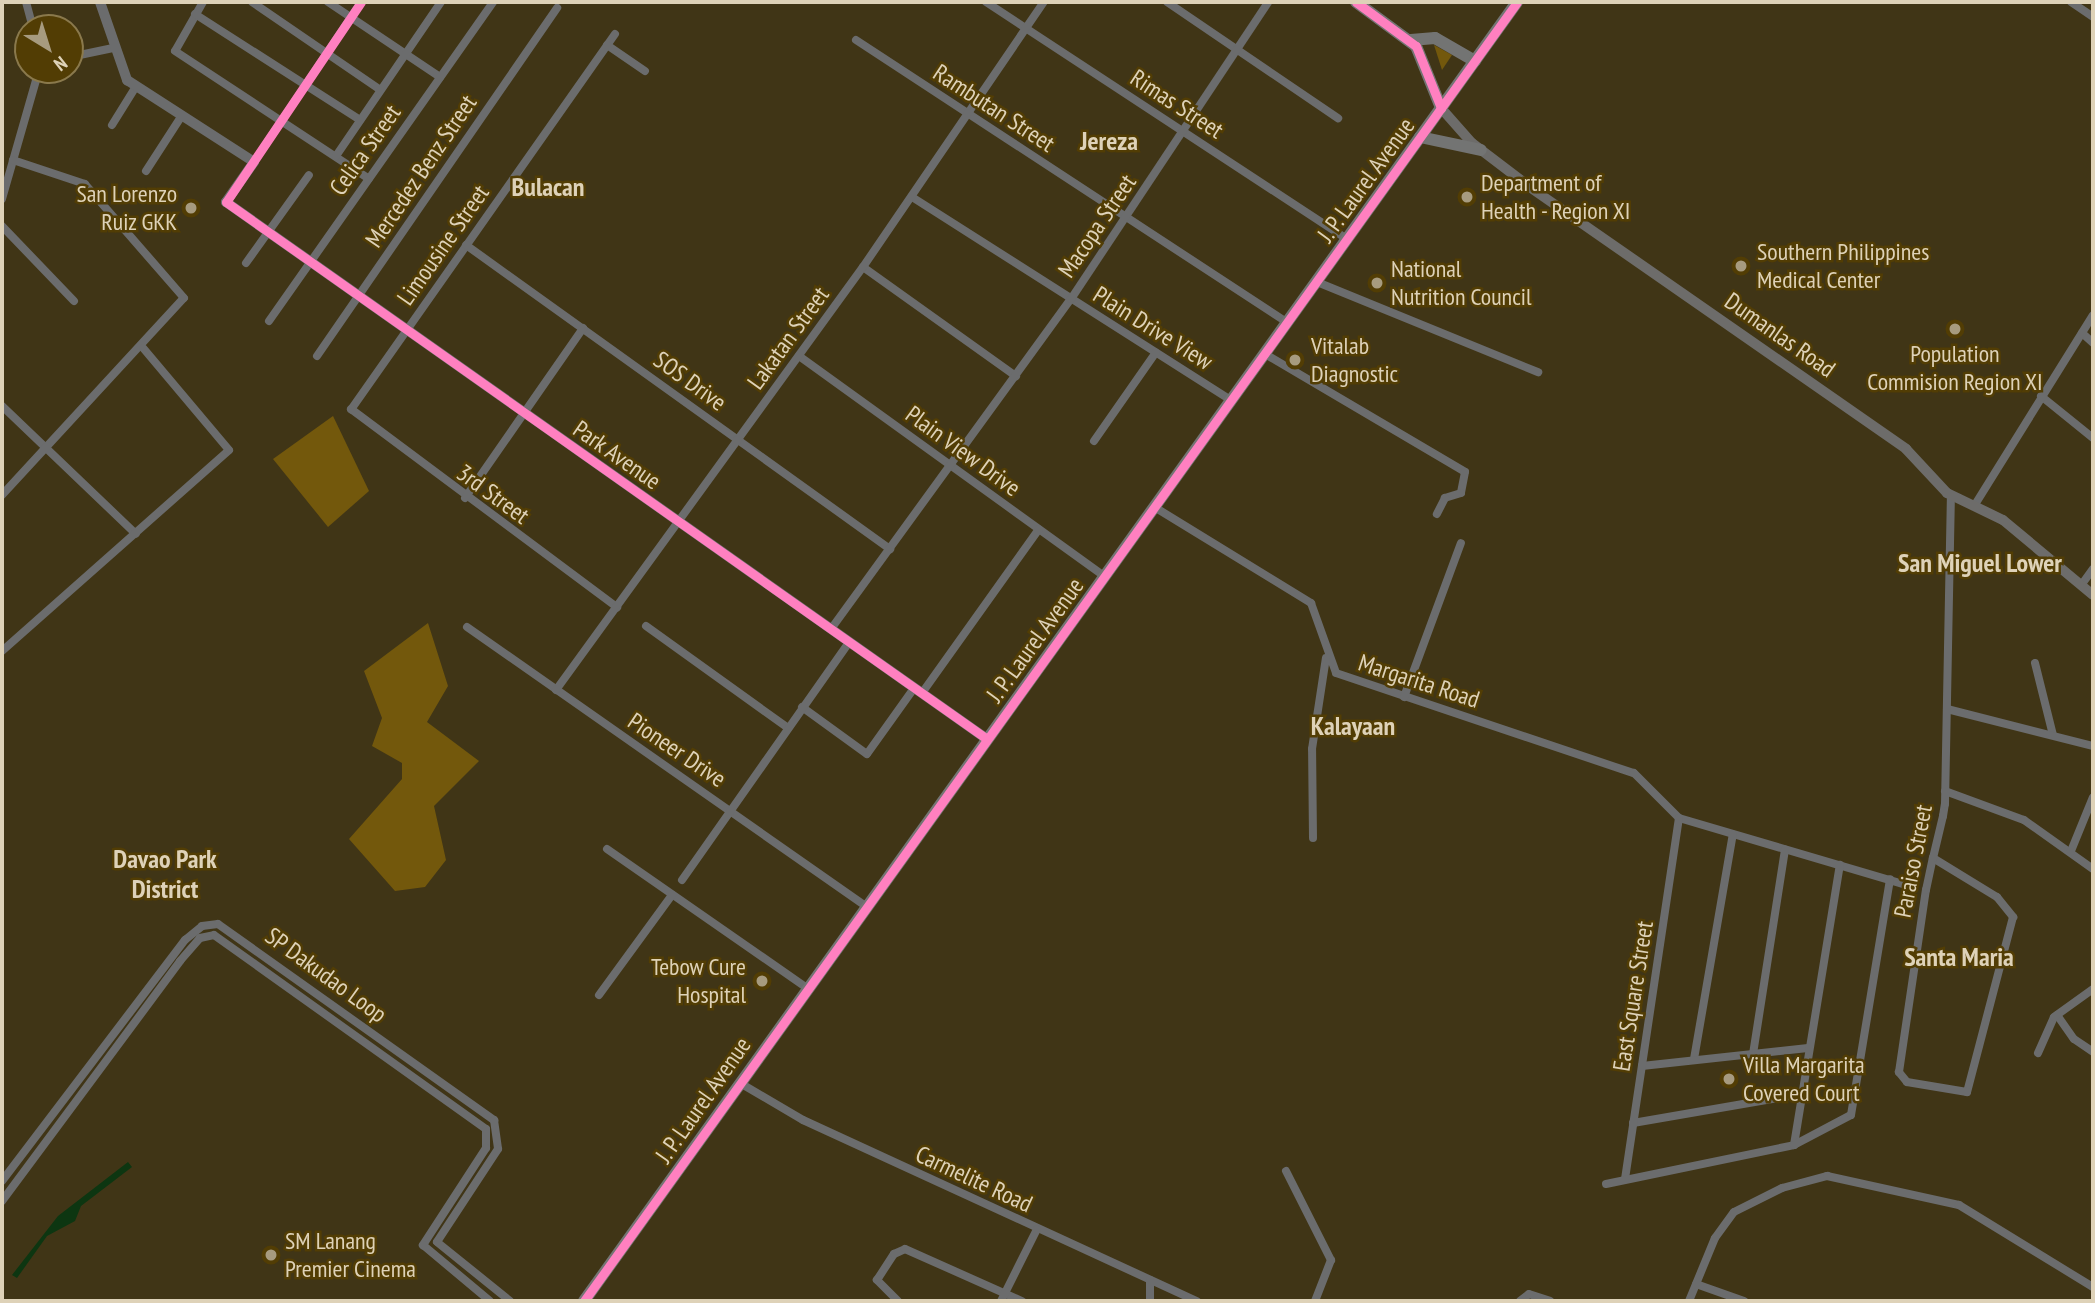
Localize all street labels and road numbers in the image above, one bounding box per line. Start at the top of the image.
street label: Rambutan Street [928,58,1060,158]
street label: Rimas Street [1125,63,1229,145]
street label: Mercedez Benz Street [359,89,483,253]
street label: Celica Street [323,99,407,201]
street label: J. P. Laurel Avenue [1310,111,1422,249]
street label: Macopa Street [1052,169,1142,283]
street label: Limousine Street [391,179,495,311]
street label: Plain Drive View [1088,280,1218,376]
street label: Lakatan Street [741,281,835,395]
street label: Dumanlas Road [1719,286,1841,384]
street label: SOS Drive [648,345,732,417]
street label: Plain View Drive [900,399,1026,503]
street label: Park Avenue [567,414,667,496]
street label: 3rd Street [451,458,535,530]
street label: J. P. Laurel Avenue [979,571,1091,709]
street label: Margarita Road [1355,648,1483,714]
street label: Pioneer Drive [623,707,731,793]
street label: Paraiso Street [1888,802,1938,920]
street label: East Square Street [1607,919,1659,1073]
street label: SP Dakudao Loop [259,921,393,1029]
street label: J. P. Laurel Avenue [648,1030,758,1170]
street label: Carmelite Road [911,1139,1037,1219]

